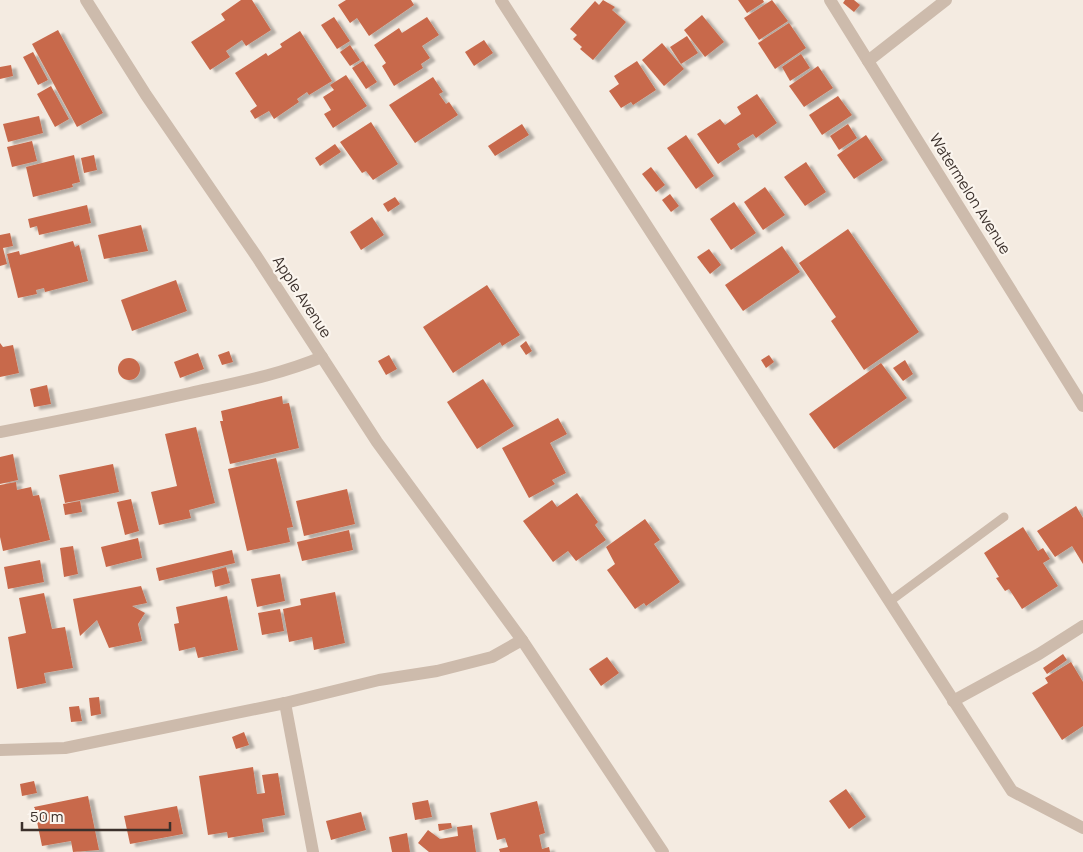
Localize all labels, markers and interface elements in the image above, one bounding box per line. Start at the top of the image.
street label: Watermelon Avenue [925,129,1016,258]
street label: Apple Avenue [268,252,337,342]
scale bar [22,800,170,832]
text: 50 m [30,806,64,827]

